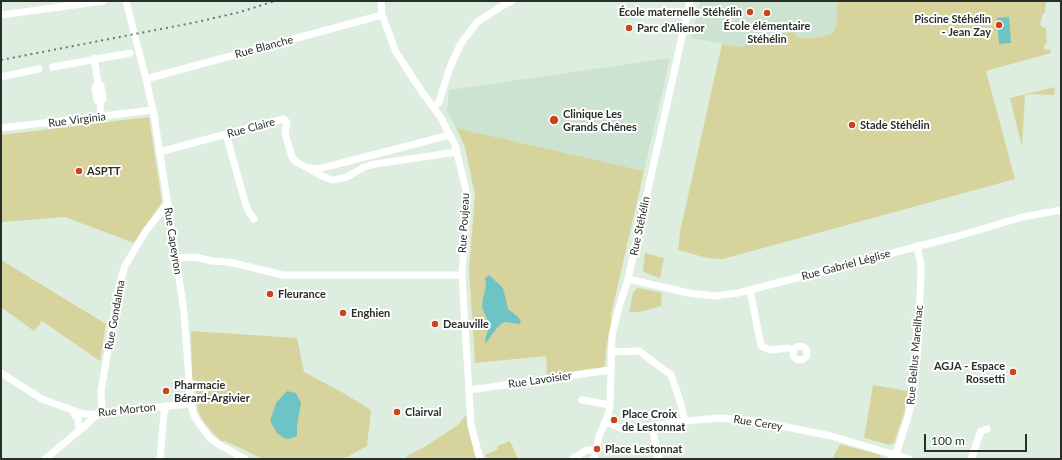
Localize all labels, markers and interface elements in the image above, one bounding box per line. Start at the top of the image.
place label: École maternelle Stéhélin [619,5,742,19]
marker: École maternelle Stéhélin [745,7,755,17]
marker: École élémentaire Stéhélin [762,8,772,18]
place label: Piscine Stéhélin - Jean Zay [914,12,991,38]
place label: École élémentaire Stéhélin [724,19,810,45]
marker: Piscine Stéhélin - Jean Zay [994,20,1004,30]
place label: Parc d'Alienor [637,21,705,35]
marker: Parc d'Alienor [624,23,634,33]
street label: Rue Blanche [233,33,295,61]
place label: Clinique Les Grands Chênes [563,107,637,133]
street label: Rue Virginia [47,110,107,130]
marker: Clinique Les Grands Chênes [548,114,560,126]
street label: Rue Claire [226,115,276,141]
place label: Stade Stéhélin [860,118,930,132]
marker: Stade Stéhélin [847,120,857,130]
place label: ASPTT [87,164,121,178]
marker: ASPTT [74,166,84,176]
street label: Rue Poujeau [456,193,472,253]
street label: Rue Stéhélin [627,195,653,257]
street label: Rue Capeyron [161,206,185,276]
street label: Rue Gabriel Léglise [800,247,892,283]
street label: Rue Gondalma [102,279,128,351]
place label: Fleurance [278,287,326,301]
marker: Fleurance [265,289,275,299]
street label: Rue Bellus Mareilhac [904,304,926,406]
place label: Enghien [351,306,390,320]
marker: Enghien [338,308,348,318]
place label: Deauville [443,317,489,331]
marker: Deauville [430,319,440,329]
place label: AGJA - Espace Rossetti [934,359,1005,385]
marker: AGJA - Espace Rossetti [1008,367,1018,377]
street label: Rue Lavoisier [507,369,573,391]
place label: Pharmacie Bérard-Argivier [174,378,250,404]
marker: Pharmacie Bérard-Argivier [161,386,171,396]
street label: Rue Morton [97,400,157,420]
place label: Clairval [405,405,441,419]
marker: Clairval [392,407,402,417]
place label: Place Croix de Lestonnat [622,407,685,433]
street label: Rue Cerey [732,413,784,433]
marker: Place Croix de Lestonnat [609,415,619,425]
scale bar [926,426,1029,452]
text: 100 m [931,433,965,448]
place label: Place Lestonnat [605,442,682,456]
marker: Place Lestonnat [592,444,602,454]

